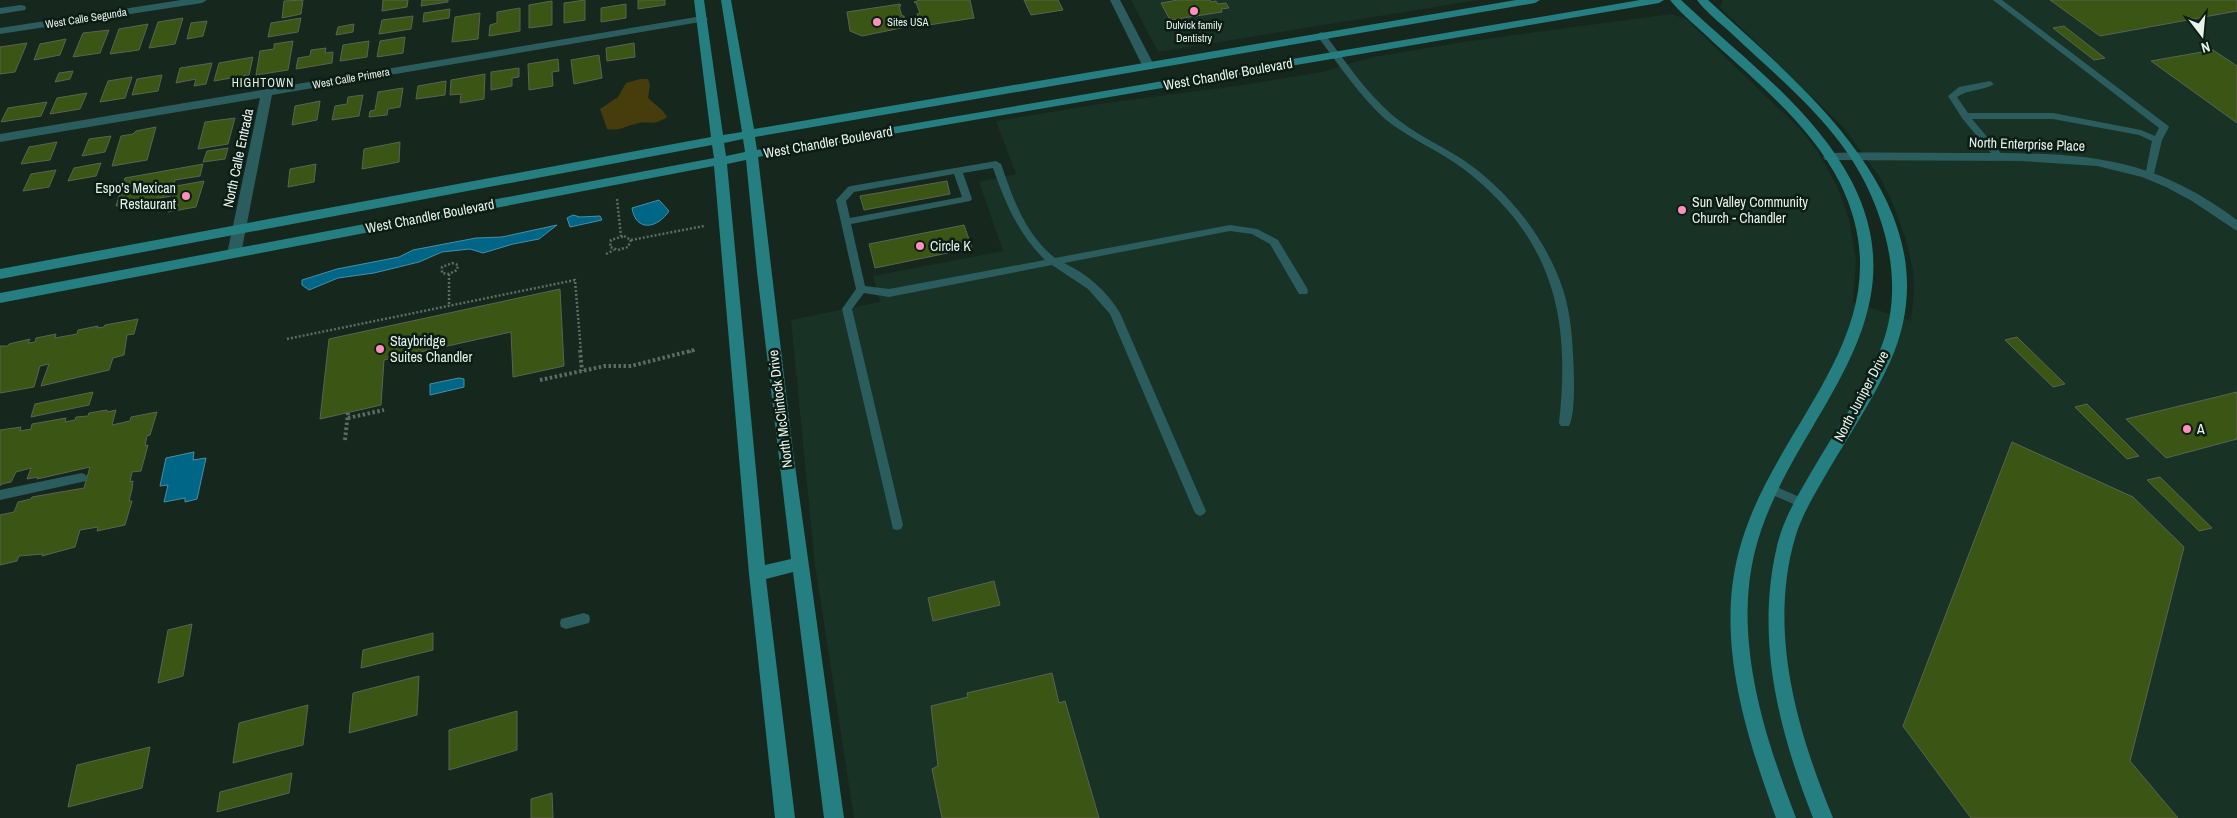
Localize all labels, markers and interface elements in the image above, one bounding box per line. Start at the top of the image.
street label: West Calle Segunda [44,5,128,31]
marker: Dulvick family Dentistry [1188,5,1200,17]
north arrow [2177,10,2227,60]
place label: Sites USA [887,15,930,29]
marker: Sites USA [871,16,883,28]
place label: Dulvick family Dentistry [1166,18,1223,45]
text: N [2199,38,2212,57]
street label: West Chandler Boulevard [1162,54,1294,94]
street label: West Calle Primera [311,64,391,92]
district label: HIGHTOWN [232,75,294,91]
street label: North Calle Entrada [219,106,257,209]
street label: West Chandler Boulevard [762,122,894,162]
street label: North Enterprise Place [1969,133,2085,155]
place label: Espo’s Mexican Restaurant [95,179,176,213]
marker: Espo’s Mexican Restaurant [180,190,192,202]
place label: Sun Valley Community Church - Chandler [1692,193,1808,227]
street label: West Chandler Boulevard [364,195,496,237]
marker: Sun Valley Community Church - Chandler [1676,204,1688,216]
place label: Circle K [930,237,971,255]
marker: Circle K [914,240,926,252]
place label: Staybridge Suites Chandler [390,332,472,366]
marker: Staybridge Suites Chandler [374,343,386,355]
street label: North Juniper Drive [1830,348,1892,444]
street label: North McClintock Drive [764,349,796,469]
place label: A [2196,420,2205,438]
marker: A [2181,423,2193,435]

